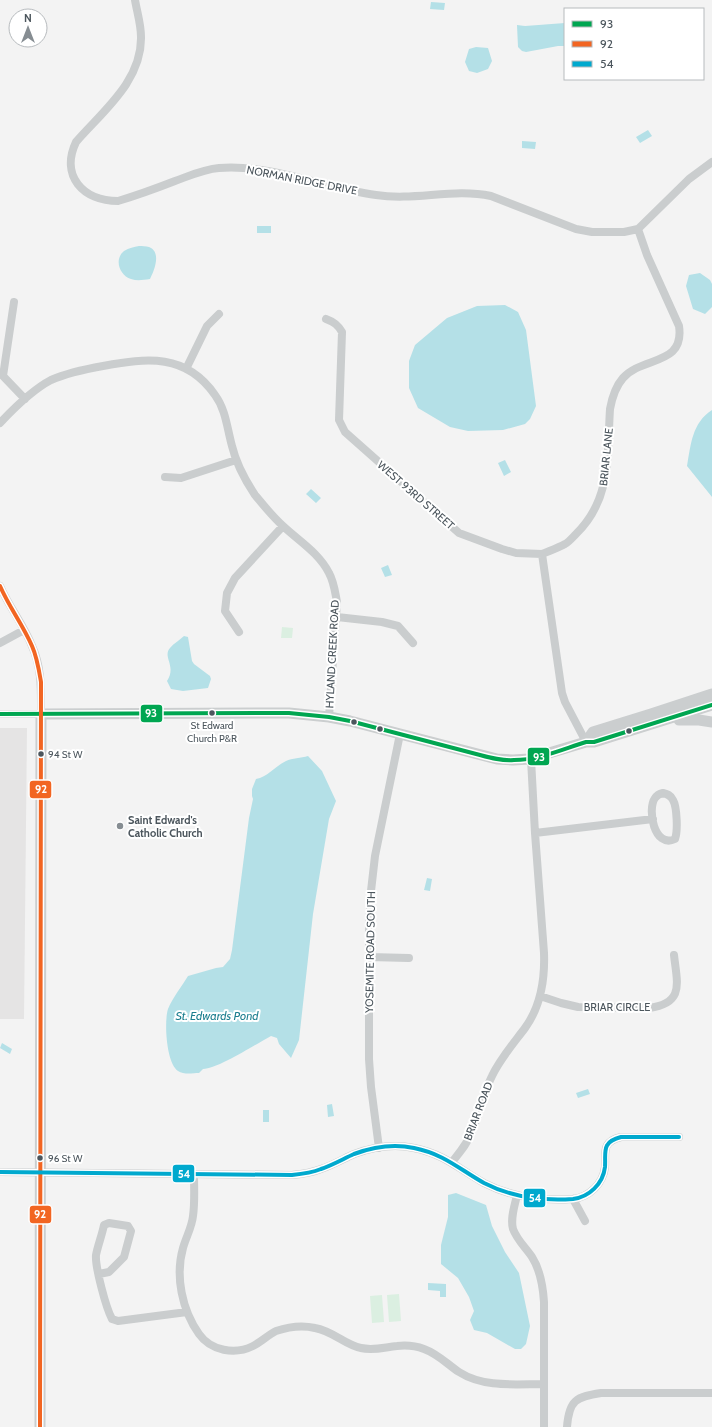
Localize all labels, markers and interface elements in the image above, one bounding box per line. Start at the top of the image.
north arrow [8,8,48,48]
legend [564,8,704,80]
text: N [24,11,32,25]
text: 93 [600,16,613,31]
text: 92 [600,36,613,51]
text: 54 [600,56,613,71]
street label: NORMAN RIDGE DRIVE [245,162,359,198]
street label: BRIAR LANE [596,427,616,487]
street label: WEST 93RD STREET [375,458,457,532]
street label: HYLAND CREEK ROAD [322,599,342,709]
line badge: 93 [140,704,163,723]
text: 93 [145,706,157,720]
marker: St Edward Church P&R [207,708,217,718]
unlabelled marker [349,717,359,727]
place label: St Edward Church P&R [187,719,237,745]
unlabelled marker [375,724,385,734]
unlabelled marker [624,726,634,736]
line badge: 93 [527,747,550,766]
place label: 94 St W [48,748,83,761]
marker: 94 St W [36,749,46,759]
text: 93 [533,750,545,764]
line badge: 92 [29,780,52,799]
text: 92 [35,782,47,796]
place label: Saint Edward's Catholic Church [128,813,203,840]
marker: Saint Edward's Catholic Church [115,821,125,831]
street label: YOSEMITE ROAD SOUTH [362,891,378,1014]
street label: BRIAR CIRCLE [584,1000,650,1014]
water label: St. Edwards Pond [175,1008,259,1023]
street label: BRIAR ROAD [460,1080,496,1142]
place label: 96 St W [48,1152,83,1165]
marker: 96 St W [35,1153,45,1163]
line badge: 54 [172,1164,195,1183]
text: 54 [178,1167,191,1181]
line badge: 54 [523,1188,546,1208]
text: 54 [529,1191,542,1205]
line badge: 92 [29,1205,52,1224]
text: 92 [34,1207,46,1221]

